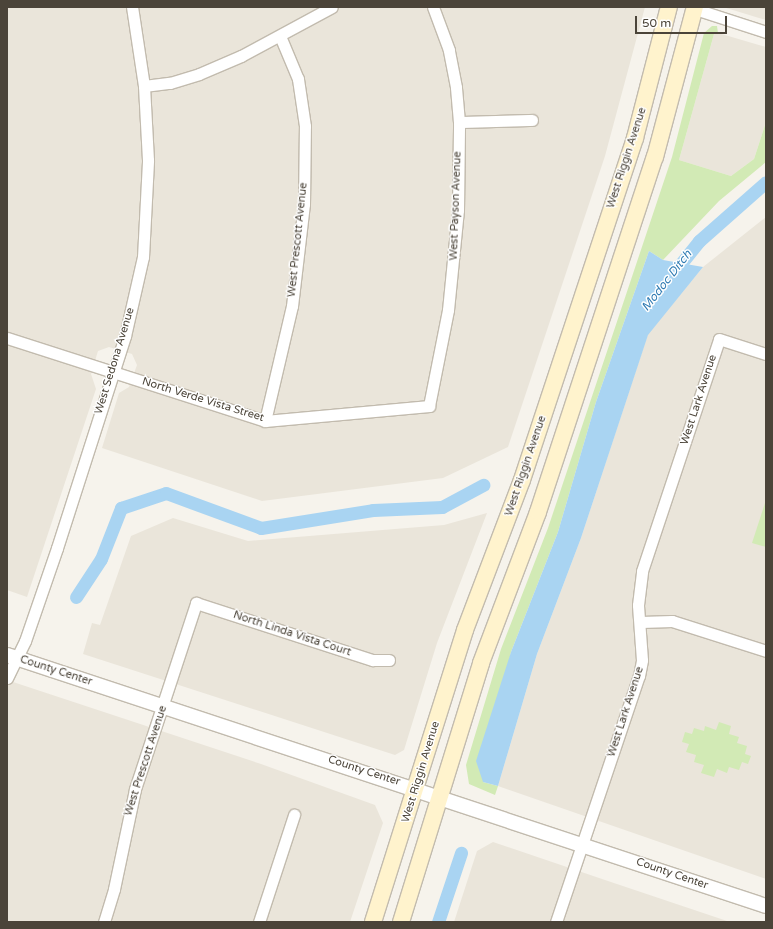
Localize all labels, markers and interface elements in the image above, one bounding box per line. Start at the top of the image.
scale bar [637,8,729,34]
text: 50 m [642,16,671,30]
street label: West Riggin Avenue [604,106,650,210]
street label: West Payson Avenue [447,151,465,261]
street label: West Prescott Avenue [285,182,311,298]
water label: Modoc Ditch [639,248,695,314]
street label: West Sedona Avenue [92,306,138,416]
street label: West Lark Avenue [678,353,720,447]
street label: North Verde Vista Street [140,375,266,425]
street label: West Riggin Avenue [503,414,549,518]
street label: North Linda Vista Court [231,609,353,659]
street label: County Center [18,653,94,689]
street label: West Lark Avenue [605,665,647,759]
street label: West Prescott Avenue [122,704,170,818]
street label: West Riggin Avenue [399,720,443,824]
street label: County Center [326,753,402,789]
street label: County Center [634,856,710,892]

